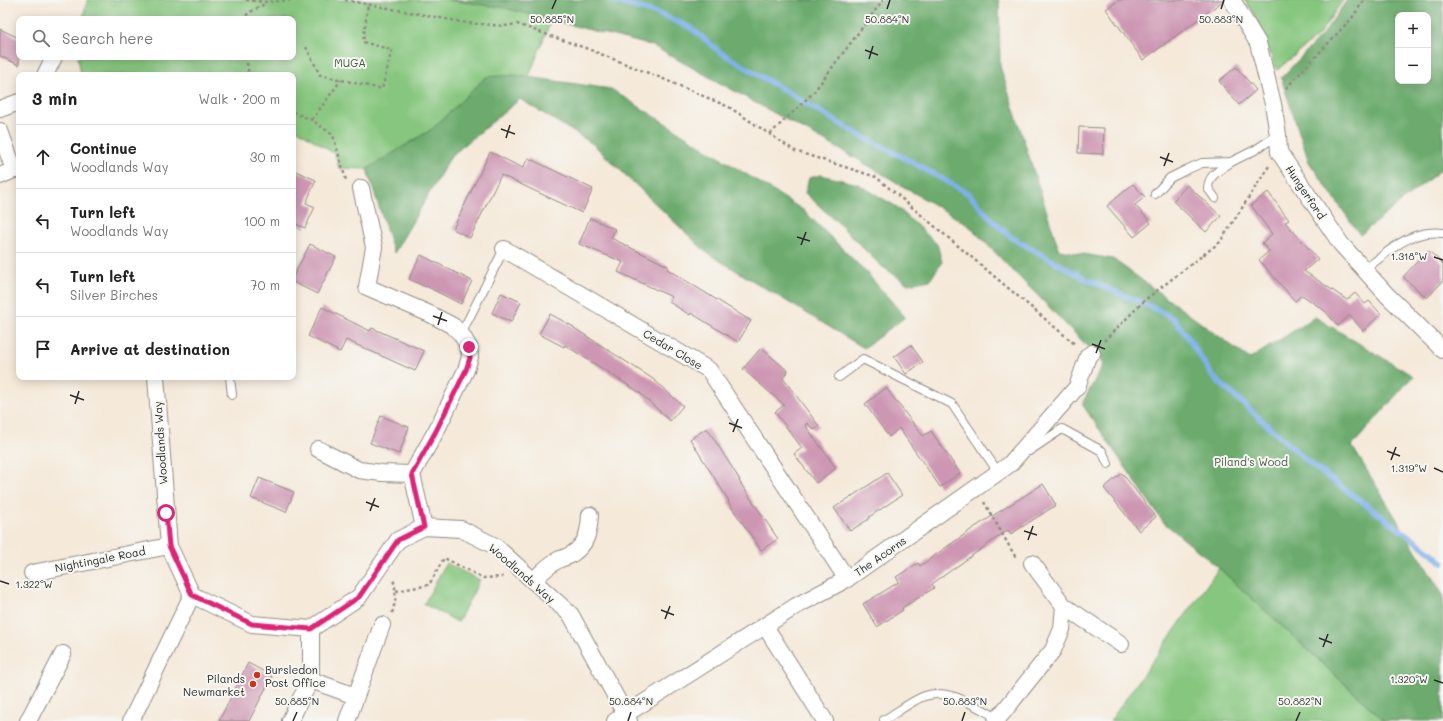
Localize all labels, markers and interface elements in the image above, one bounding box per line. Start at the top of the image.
text: 50.885°N [530,12,574,26]
text: 50.884°N [865,12,909,26]
text: 50.883°N [1199,12,1243,26]
map controls [1395,12,1431,84]
button: + [1395,12,1431,48]
search box [16,16,296,60]
icon: search [30,27,52,49]
text: Search here [62,28,153,48]
button: − [1395,48,1431,84]
park label: MUGA [334,55,366,70]
text: 3 min [32,87,77,109]
text: Walk · 200 m [199,90,280,107]
text: Continue [70,138,137,158]
icon: ahead [32,146,54,168]
text: 30 m [250,148,280,165]
text: Woodlands Way [70,158,169,175]
street label: Hungerford [1282,162,1330,222]
text: Turn left [70,202,135,222]
icon: left [32,210,54,232]
text: 100 m [244,212,280,229]
text: Woodlands Way [70,222,169,239]
text: 1.318°W [1391,249,1427,263]
text: Turn left [70,266,135,286]
icon: left [32,274,54,296]
text: 70 m [250,276,280,293]
text: Silver Birches [70,286,158,303]
street label: Cedar Close [640,325,706,373]
icon: arrive [32,338,54,360]
route end [460,338,478,356]
text: Arrive at destination [70,339,230,359]
street label: Woodlands Way [150,401,170,485]
park label: Piland's Wood [1214,454,1288,469]
text: 1.319°W [1391,461,1427,475]
route start [157,504,175,522]
street label: The Acorns [851,533,909,579]
street label: Woodlands Way [486,540,559,606]
street label: Nightingale Road [53,543,147,575]
text: 1.322°W [15,577,53,591]
place label: Bursledon Post Office [265,662,326,690]
marker: Bursledon Post Office [252,670,262,680]
place label: Pilands Newmarket [183,671,245,699]
text: 1.320°W [1390,672,1428,686]
marker: Pilands Newmarket [248,679,258,689]
text: 50.885°N [275,694,319,708]
text: 50.884°N [609,694,653,708]
text: 50.883°N [943,694,987,708]
text: 50.882°N [1278,694,1322,708]

